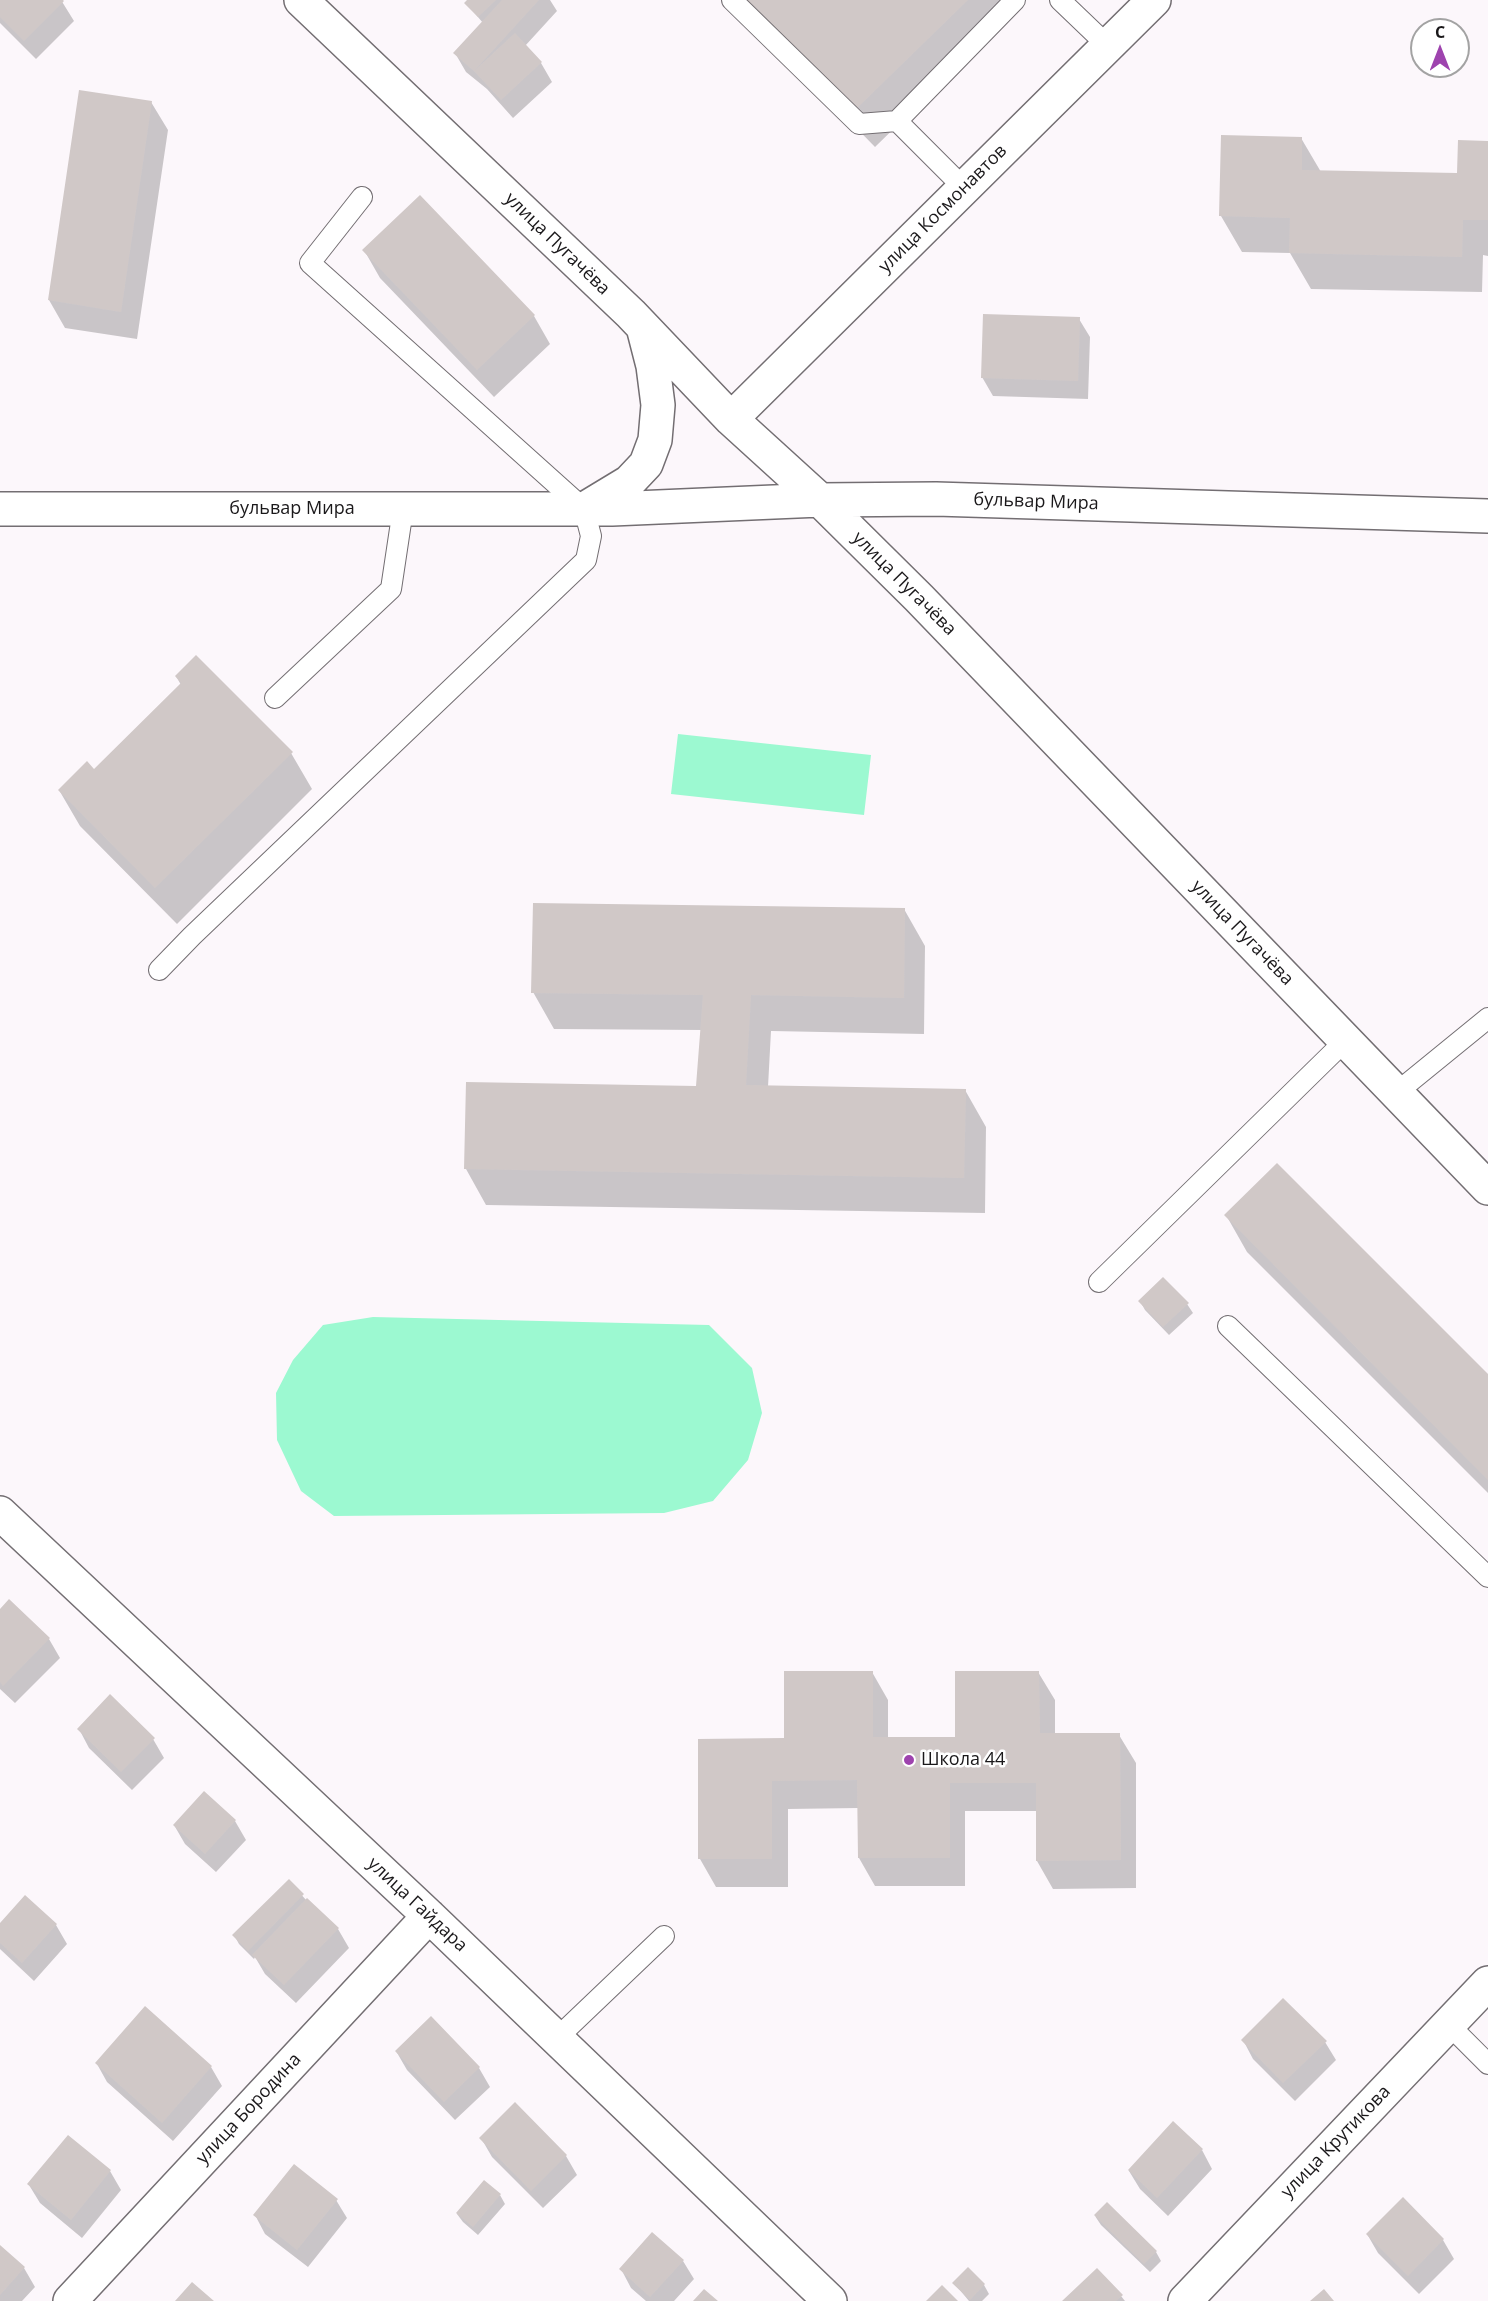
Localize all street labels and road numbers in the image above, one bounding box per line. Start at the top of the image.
street label: улица Космонавтов [874,140,1012,278]
street label: улица Пугачёва [500,188,614,300]
street label: бульвар Мира [973,489,1099,515]
street label: бульвар Мира [229,498,355,520]
street label: улица Пугачёва [848,528,960,640]
street label: улица Пугачёва [1186,876,1298,990]
street label: улица Гайдара [363,1853,471,1957]
street label: улица Бородина [192,2049,306,2169]
street label: улица Крутикова [1277,2081,1395,2203]

